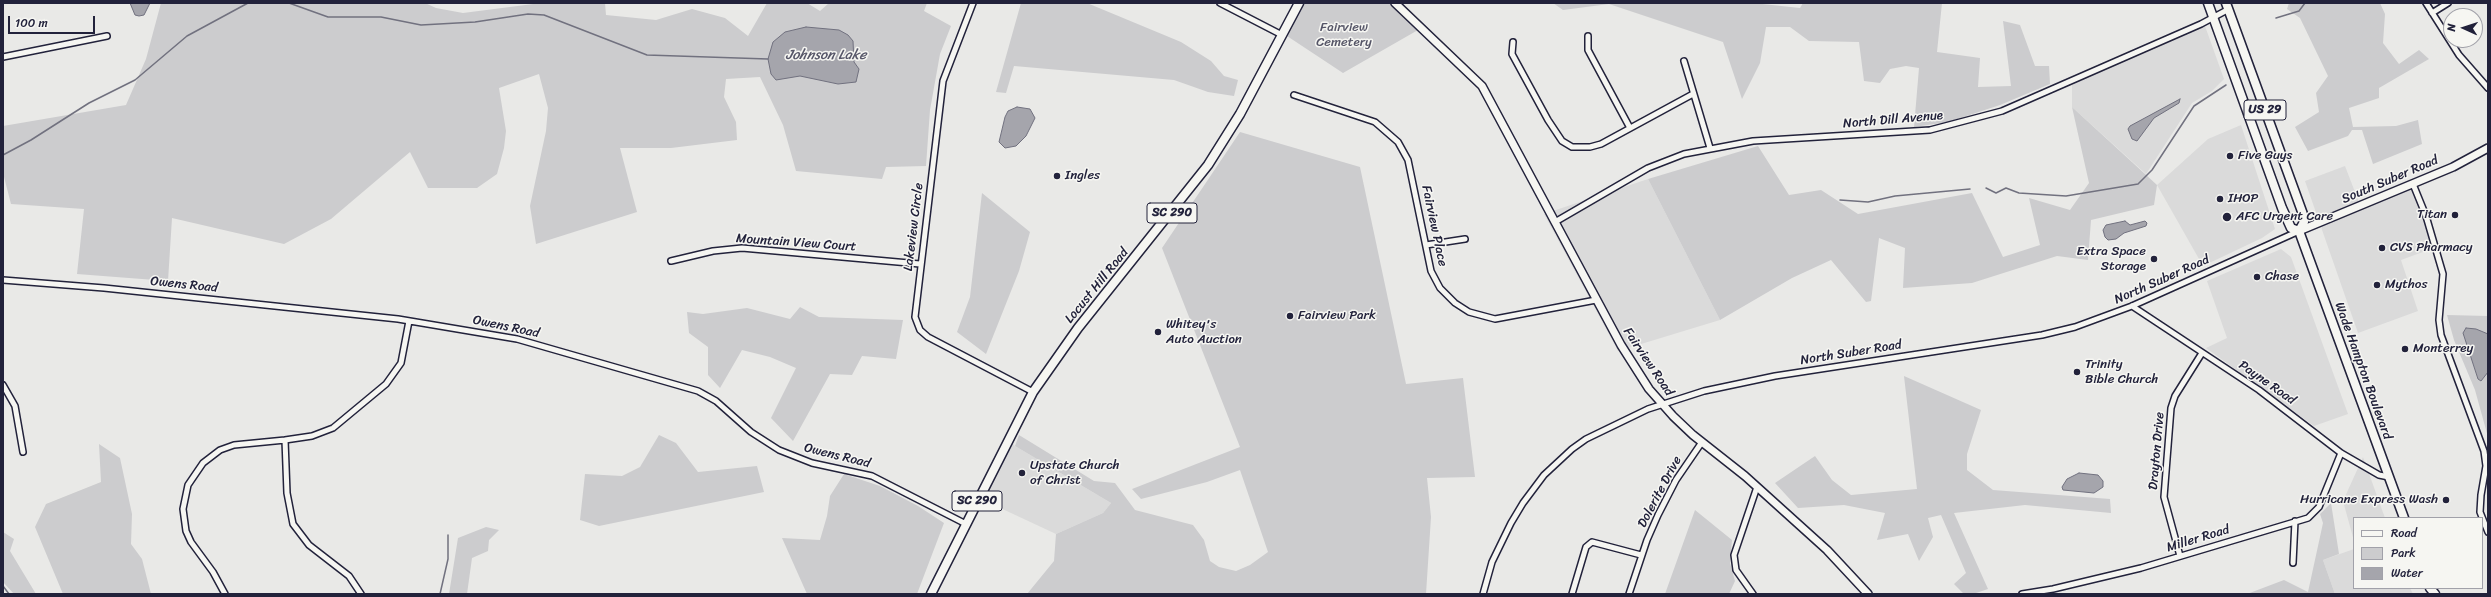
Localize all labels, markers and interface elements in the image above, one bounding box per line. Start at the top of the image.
scale bar [10,8,97,34]
north arrow [2443,8,2483,48]
text: 100 m [15,12,48,34]
park label: Fairview Cemetery [1316,20,1372,51]
text: N [2442,23,2461,32]
water label: Johnson Lake [786,47,866,63]
road number: US 29 [2244,100,2286,120]
street label: North Dill Avenue [1842,108,1944,132]
place label: Five Guys [2238,148,2293,164]
marker: Five Guys [2225,151,2235,161]
street label: South Suber Road [2339,153,2441,207]
place label: Ingles [1065,168,1100,184]
marker: Ingles [1052,171,1062,181]
street label: Lakeview Circle [901,182,927,272]
street label: Fairview Place [1418,184,1450,268]
place label: IHOP [2228,191,2258,207]
marker: IHOP [2215,194,2225,204]
road number: SC 290 [1147,203,1197,223]
place label: Titan [2417,207,2447,223]
place label: AFC Urgent Care [2236,209,2333,225]
marker: Titan [2450,210,2460,220]
marker: AFC Urgent Care [2221,211,2233,223]
street label: Mountain View Court [735,231,857,255]
place label: CVS Pharmacy [2390,240,2472,256]
marker: CVS Pharmacy [2377,243,2387,253]
place label: Extra Space Storage [2077,244,2146,275]
street label: Locust Hill Road [1062,245,1132,327]
street label: North Suber Road [2112,252,2212,308]
marker: Extra Space Storage [2149,254,2159,264]
place label: Chase [2265,269,2299,285]
marker: Chase [2252,272,2262,282]
street label: Owens Road [150,274,218,296]
place label: Mythos [2385,277,2427,293]
marker: Mythos [2372,280,2382,290]
street label: Wade Hampton Boulevard [2331,300,2395,442]
place label: Fairview Park [1298,308,1376,324]
marker: Fairview Park [1285,311,1295,321]
street label: Owens Road [471,312,541,342]
place label: Whitey's Auto Auction [1166,317,1242,348]
street label: Fairview Road [1619,325,1677,399]
marker: Whitey's Auto Auction [1153,327,1163,337]
street label: North Suber Road [1799,337,1903,369]
place label: Monterrey [2413,341,2473,357]
marker: Monterrey [2400,344,2410,354]
place label: Trinity Bible Church [2085,357,2158,388]
street label: Payne Road [2235,358,2299,408]
marker: Trinity Bible Church [2072,367,2082,377]
street label: Drayton Drive [2146,411,2168,491]
street label: Owens Road [802,440,872,472]
street label: Dolerite Drive [1635,454,1685,530]
place label: Upstate Church of Christ [1030,458,1119,489]
marker: Upstate Church of Christ [1017,468,1027,478]
road number: SC 290 [952,491,1002,511]
place label: Hurricane Express Wash [2300,492,2438,508]
marker: Hurricane Express Wash [2441,495,2451,505]
legend [2353,517,2483,589]
street label: Miller Road [2165,522,2231,556]
text: Road [2391,522,2417,544]
text: Park [2391,542,2416,564]
text: Water [2391,562,2423,584]

